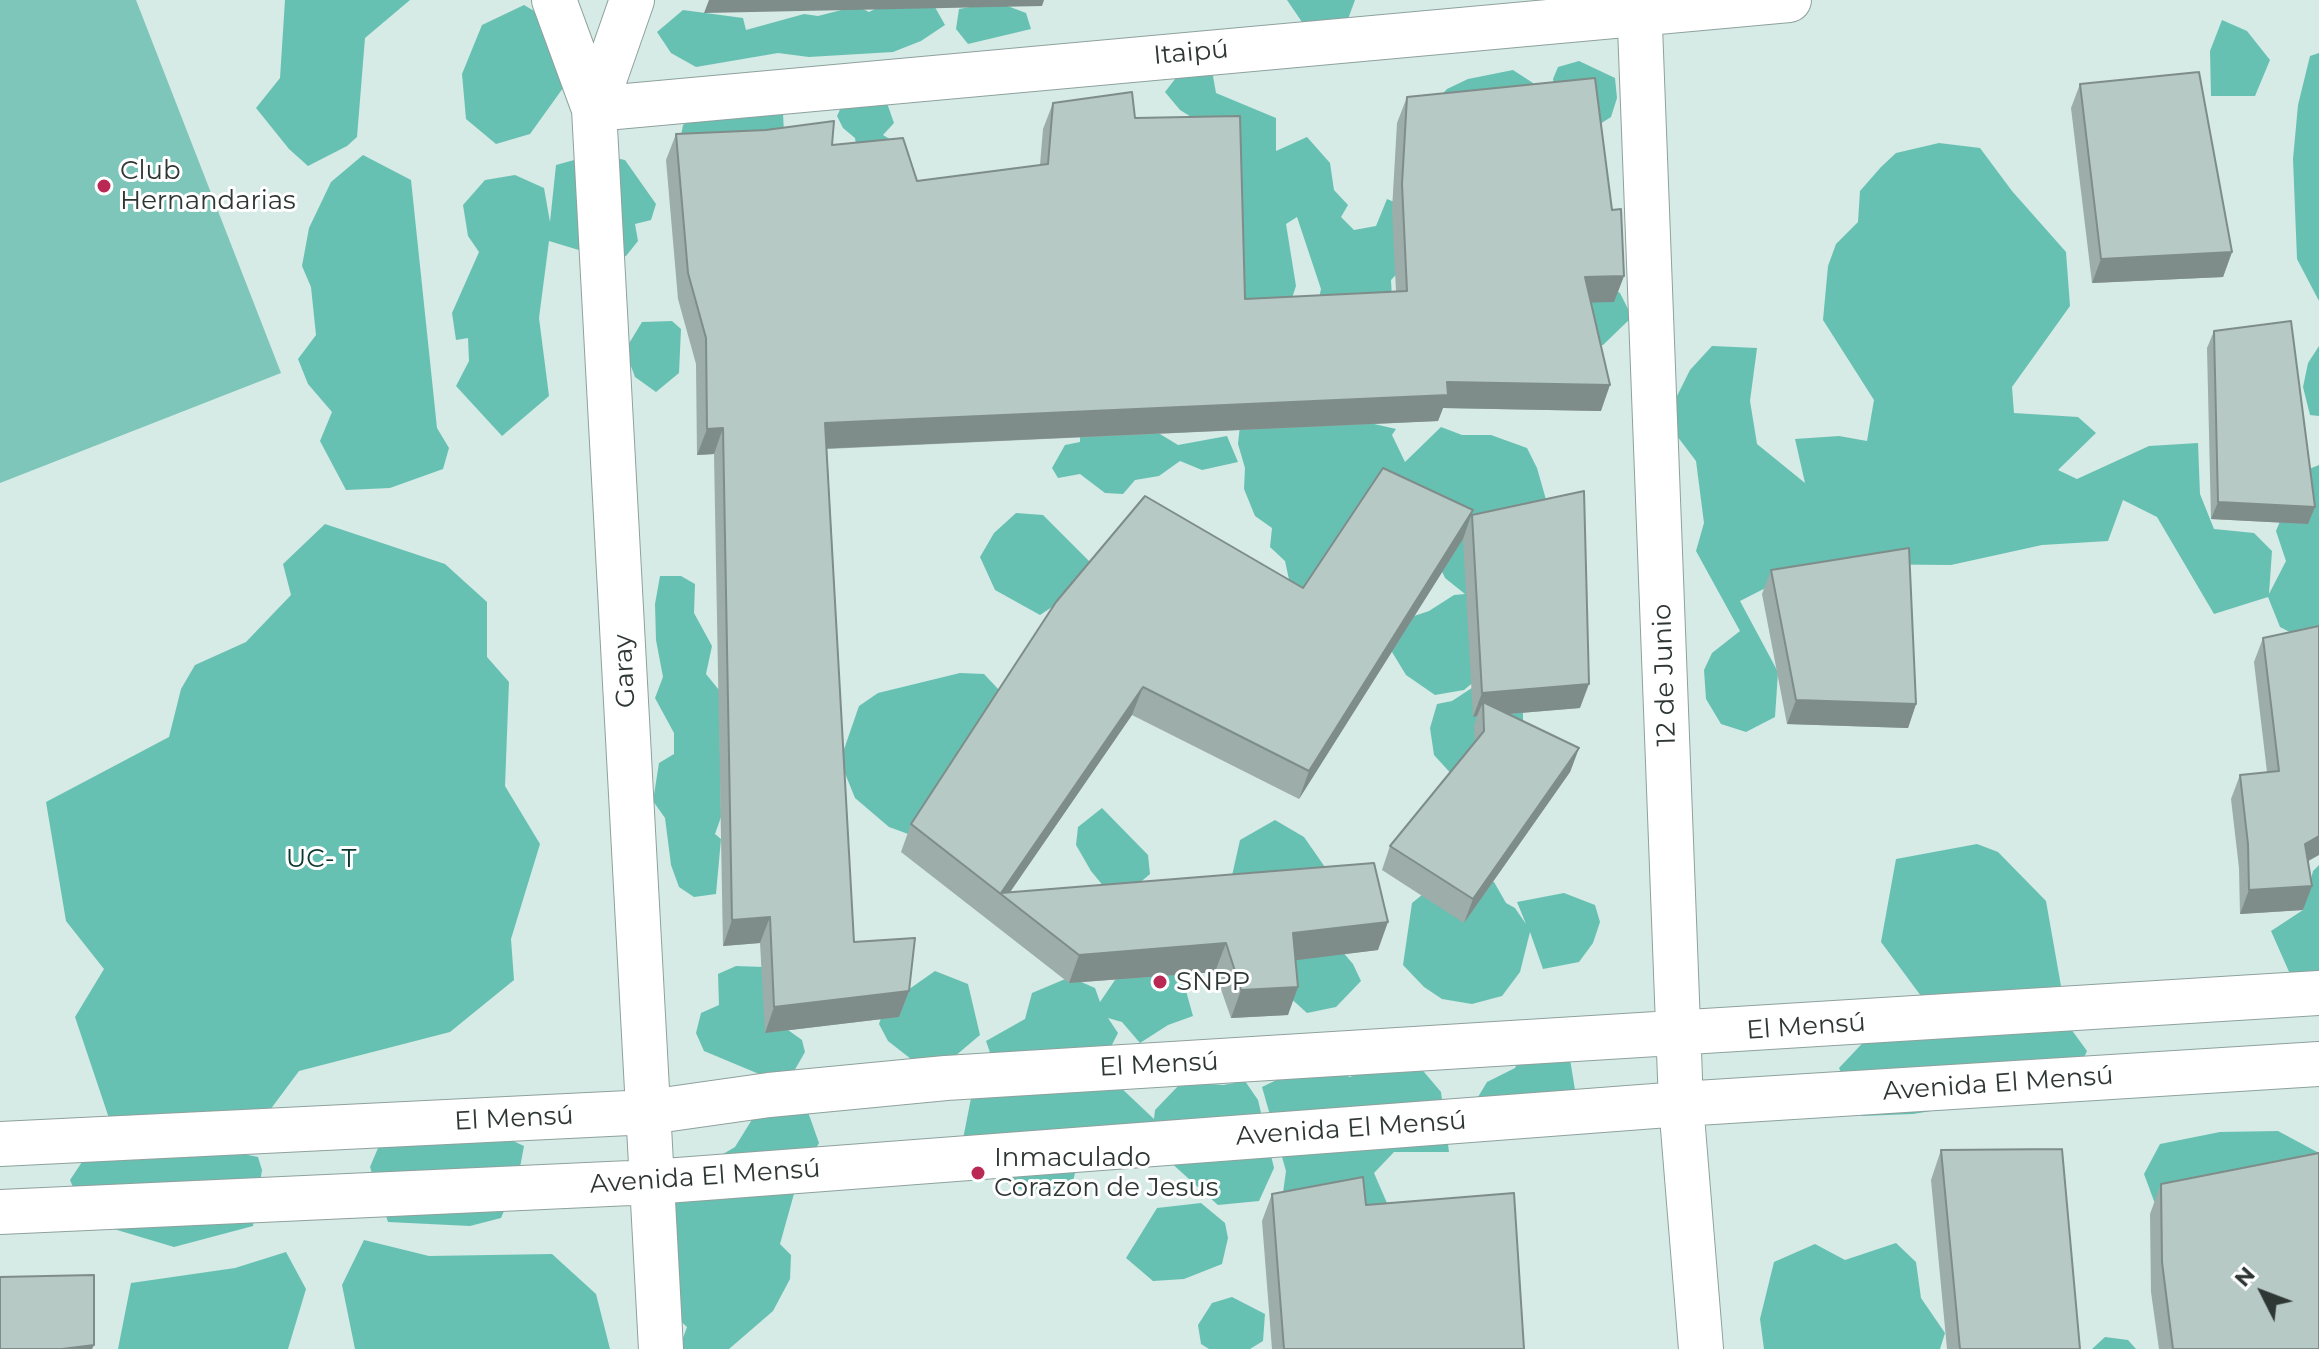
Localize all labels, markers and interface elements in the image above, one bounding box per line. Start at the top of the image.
street label: Itaipú [1152,34,1230,72]
place label: Club Hernandarias [120,155,296,216]
marker: Club Hernandarias [95,177,113,195]
street label: 12 de Junio [1647,603,1683,747]
street label: Garay [607,633,643,709]
park label: UC- T [286,843,356,875]
place label: SNPP [1176,966,1250,998]
marker: SNPP [1151,973,1169,991]
street label: El Mensú [1745,1007,1867,1047]
street label: El Mensú [1099,1046,1219,1084]
street label: Avenida El Mensú [1882,1060,2114,1108]
street label: El Mensú [454,1100,574,1138]
street label: Avenida El Mensú [1235,1105,1467,1153]
place label: Inmaculado Corazon de Jesus [994,1142,1218,1204]
street label: Avenida El Mensú [589,1153,821,1201]
marker: Inmaculado Corazon de Jesus [969,1164,987,1182]
north arrow [2223,1253,2303,1333]
text: N [2229,1261,2261,1292]

